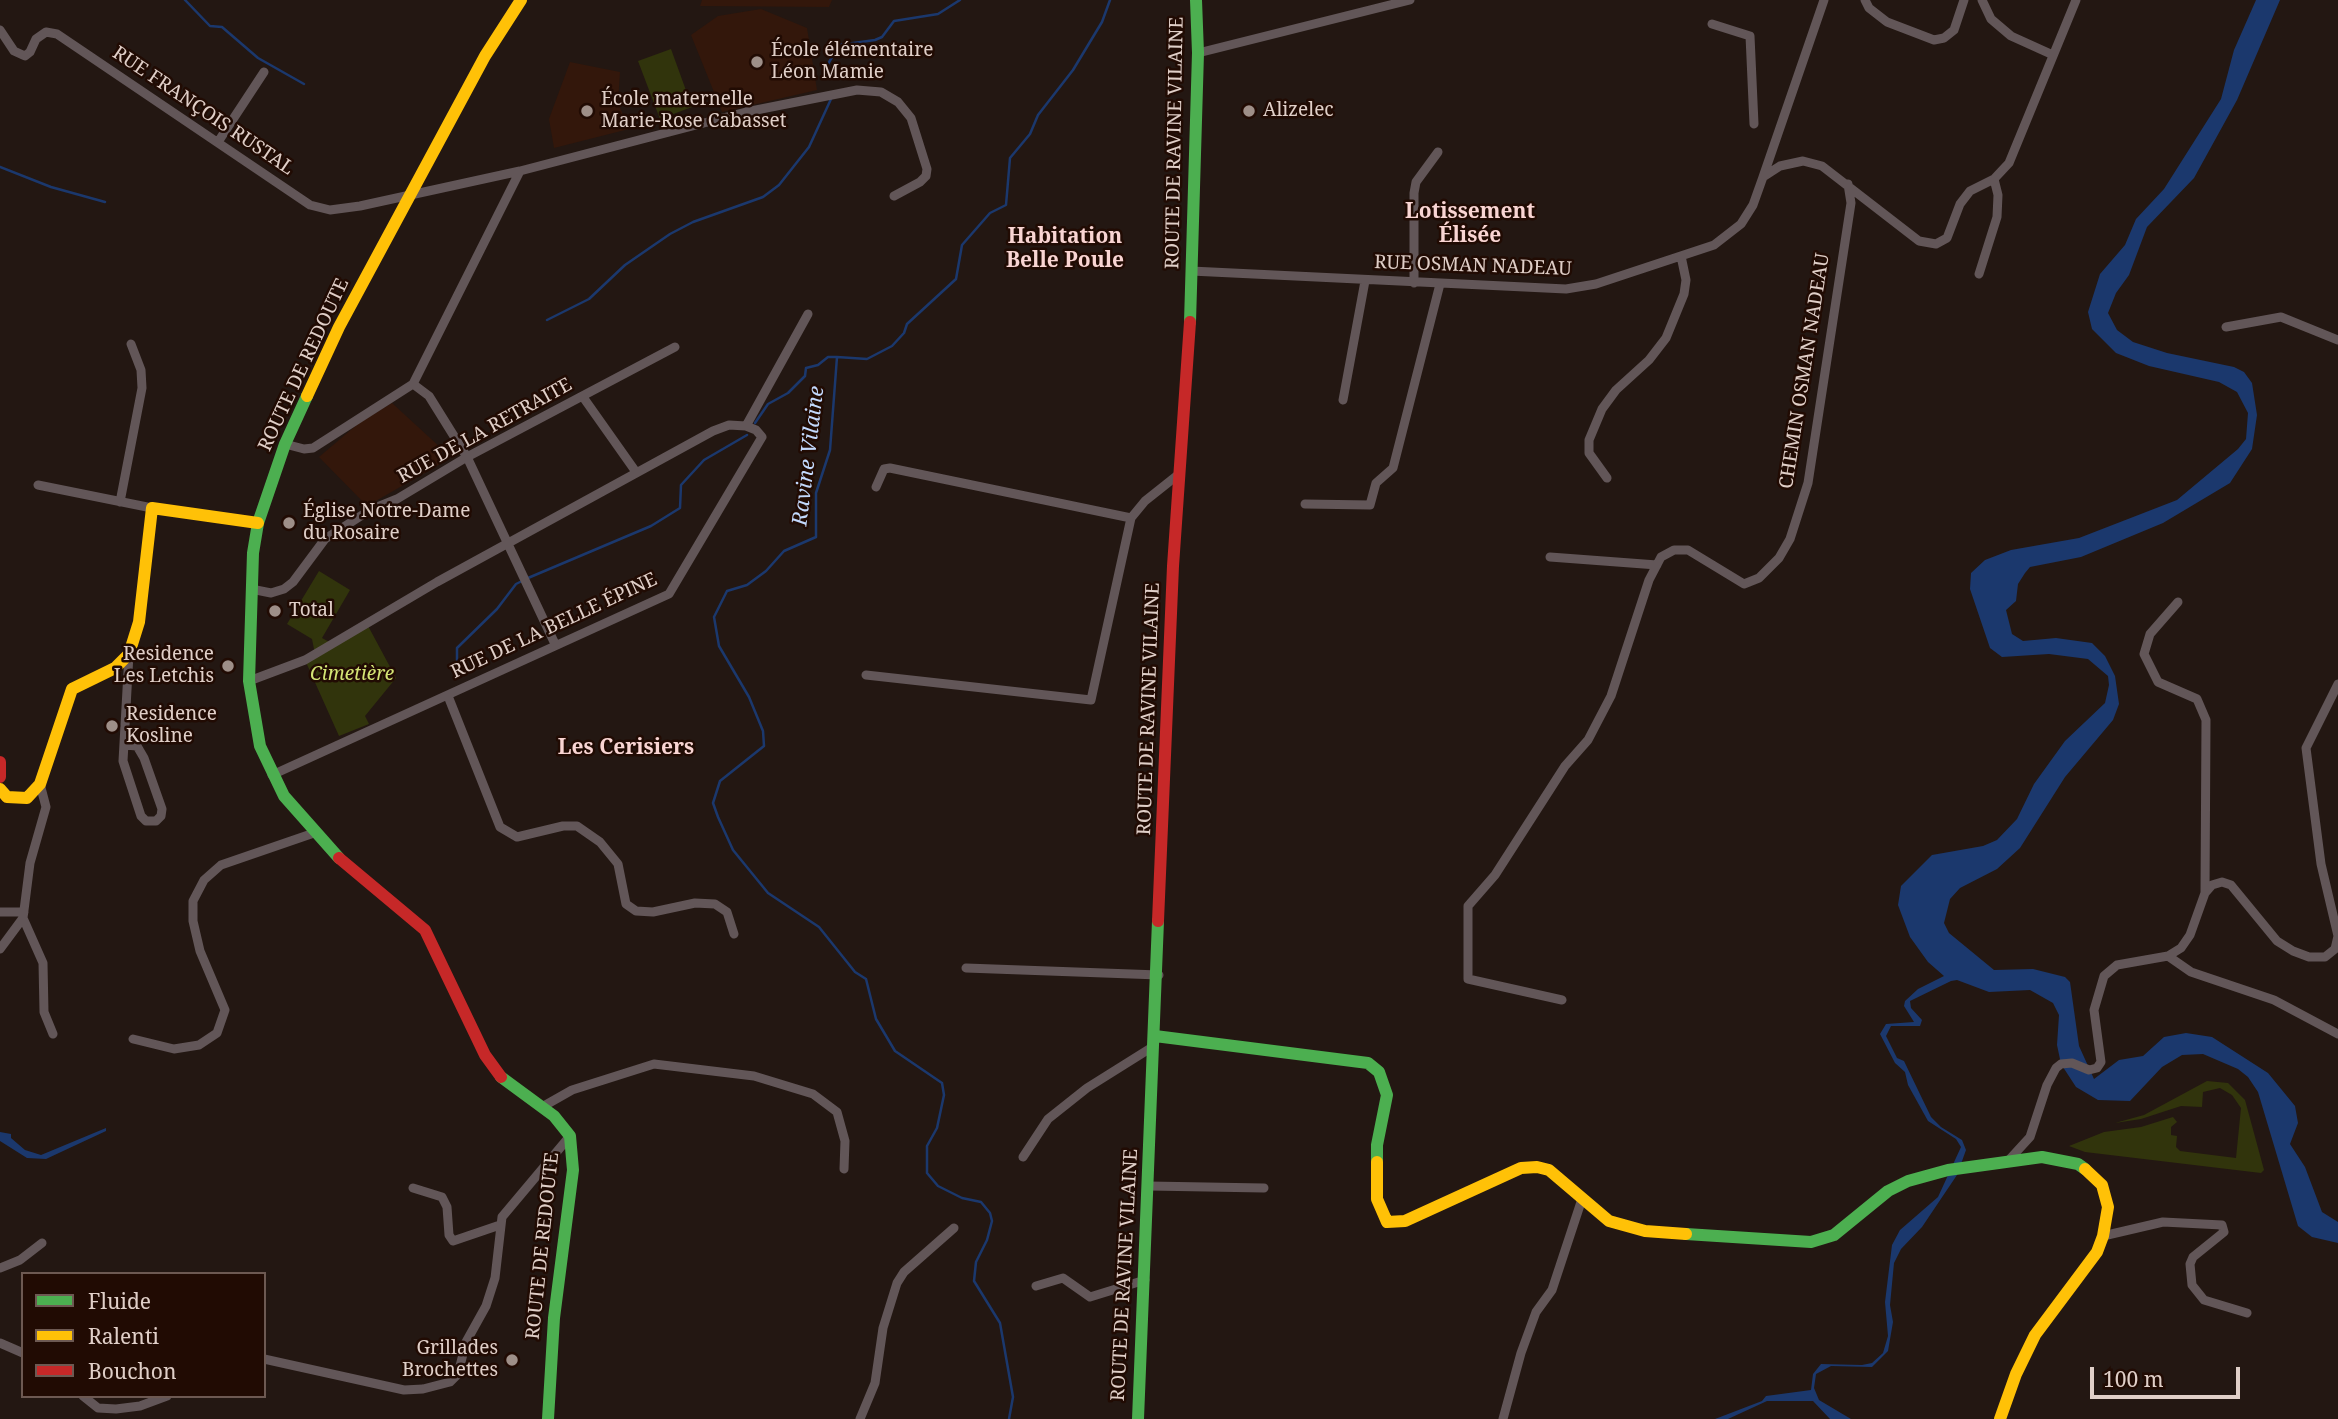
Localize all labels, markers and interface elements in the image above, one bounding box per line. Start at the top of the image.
street label: ROUTE DE RAVINE VILAINE [1161,17,1189,269]
place label: École élémentaire Léon Mamie [771,40,933,84]
street label: RUE FRANÇOIS RUSTAL [108,42,298,180]
marker: École élémentaire Léon Mamie [749,54,765,70]
place label: École maternelle Marie-Rose Cabasset [601,89,786,133]
place label: Alizelec [1263,100,1334,122]
marker: École maternelle Marie-Rose Cabasset [579,103,595,119]
marker: Alizelec [1241,103,1257,119]
district label: Lotissement Élisée [1405,199,1535,249]
district label: Habitation Belle Poule [1006,224,1124,274]
street label: RUE OSMAN NADEAU [1374,251,1572,281]
street label: CHEMIN OSMAN NADEAU [1775,252,1835,490]
street label: ROUTE DE REDOUTE [254,275,354,455]
street label: RUE DE LA RETRAITE [394,374,576,488]
water label: Ravine Vilaine [788,385,830,527]
place label: Église Notre-Dame du Rosaire [303,501,470,545]
marker: Église Notre-Dame du Rosaire [281,515,297,531]
street label: RUE DE LA BELLE ÉPINE [447,568,661,684]
street label: ROUTE DE RAVINE VILAINE [1133,582,1165,836]
place label: Total [289,600,334,622]
marker: Total [267,603,283,619]
place label: Residence Les Letchis [114,644,214,688]
marker: Residence Les Letchis [220,658,236,674]
park label: Cimetière [310,664,394,686]
place label: Residence Kosline [126,704,217,748]
marker: Residence Kosline [104,718,120,734]
district label: Les Cerisiers [558,735,694,761]
street label: ROUTE DE RAVINE VILAINE [1107,1148,1143,1402]
street label: ROUTE DE REDOUTE [522,1151,564,1341]
legend [21,1272,266,1398]
text: Fluide [88,1287,151,1315]
text: Ralenti [88,1322,159,1350]
place label: Grillades Brochettes [402,1338,498,1382]
marker: Grillades Brochettes [504,1352,520,1368]
scale bar [2093,1352,2244,1396]
text: Bouchon [88,1357,177,1385]
text: 100 m [2103,1365,2164,1393]

